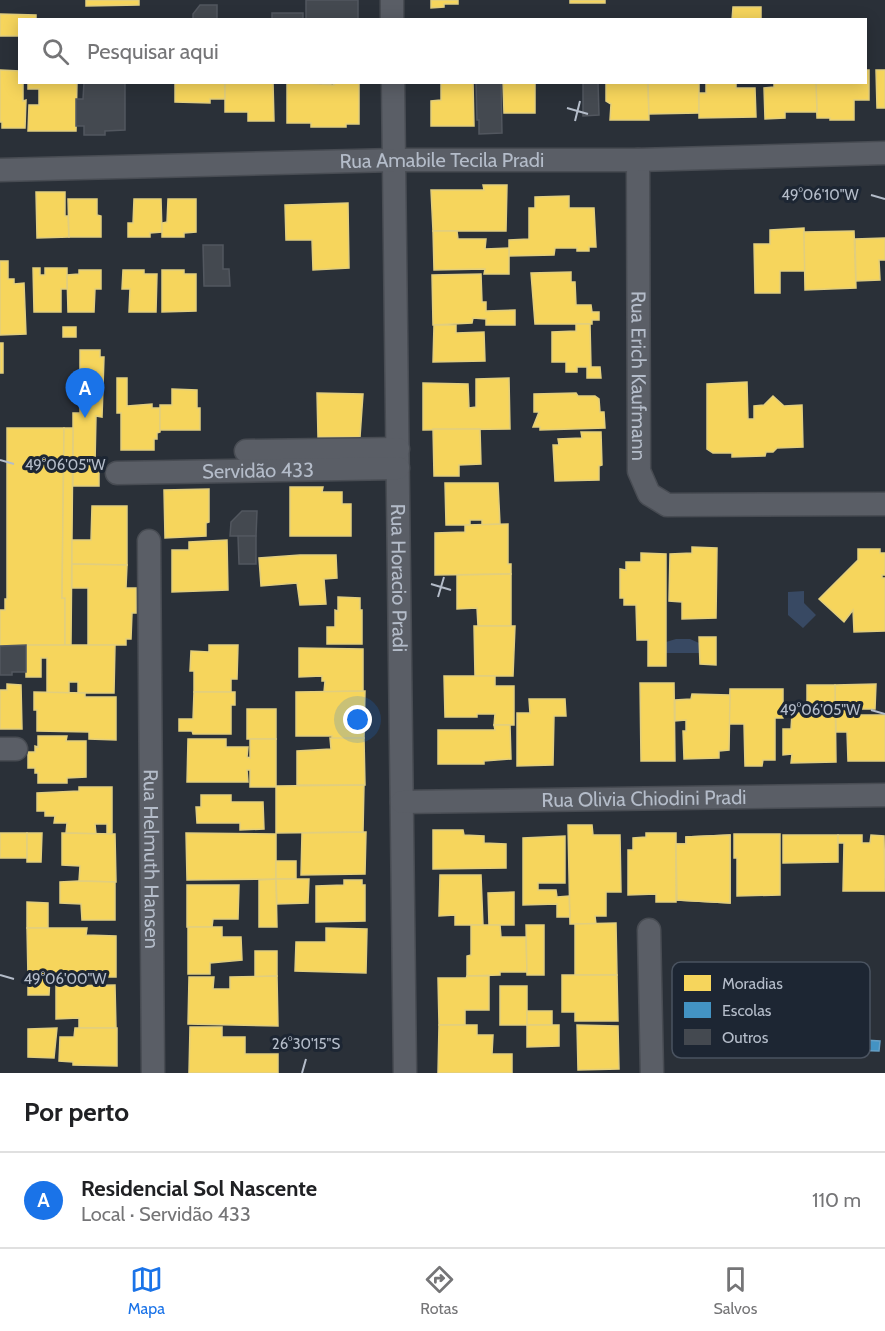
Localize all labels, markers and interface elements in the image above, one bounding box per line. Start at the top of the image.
search box [18,18,867,84]
icon: search [39,35,72,68]
text: Pesquisar aqui [87,38,219,65]
street label: Rua Amabile Tecila Pradi [339,148,544,173]
text: 49°06'10"W [781,186,860,204]
street label: Rua Erich Kaufmann [626,291,651,461]
pin: A [66,368,104,418]
text: 49°06'05"W [25,456,106,474]
street label: Servidão 433 [202,457,314,483]
street label: Rua Horacio Pradi [386,504,412,652]
text: 49°06'05"W [780,701,861,719]
your location [343,705,372,734]
street label: Rua Helmuth Hansen [139,769,164,949]
street label: Rua Olivia Chiodini Pradi [541,785,747,812]
legend [672,962,870,1058]
text: 49°06'00"W [23,970,107,988]
text: Moradias [722,974,783,993]
text: Escolas [722,1001,772,1020]
text: Outros [722,1028,769,1047]
text: 26°30'15"S [272,1035,340,1053]
text: Por perto [24,1096,129,1128]
text: Residencial Sol Nascente [81,1175,317,1202]
text: A [37,1188,50,1212]
text: 110 m [812,1188,861,1212]
text: Local · Servidão 433 [81,1202,251,1226]
tab: Mapa [128,1263,165,1318]
tab: Rotas [420,1263,458,1318]
tab: Salvos [713,1263,757,1318]

